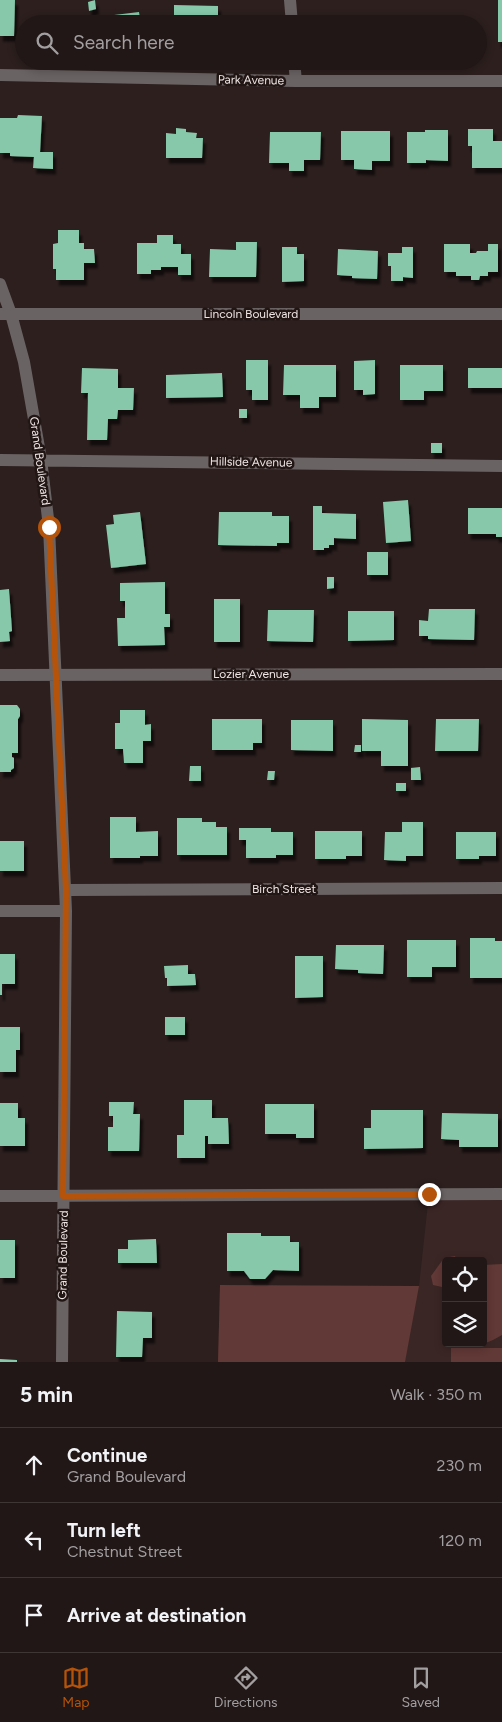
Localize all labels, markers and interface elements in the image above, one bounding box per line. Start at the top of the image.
search box [15,15,487,70]
icon: search [33,29,61,57]
text: Search here [73,31,175,54]
street label: Park Avenue [218,72,285,88]
street label: Lincoln Boulevard [204,307,298,321]
street label: Grand Boulevard [27,416,53,506]
street label: Hillside Avenue [210,454,293,470]
route start [38,516,61,539]
street label: Lozier Avenue [213,667,289,681]
street label: Birch Street [252,882,316,896]
route end [418,1183,441,1206]
street label: Grand Boulevard [55,1210,71,1300]
map controls [442,1257,487,1347]
button: locate [442,1257,487,1302]
button: layers [442,1302,487,1347]
text: 5 min [20,1382,73,1407]
text: Walk · 350 m [390,1385,482,1404]
text: Continue [67,1444,147,1467]
icon: ahead [20,1451,48,1479]
text: 230 m [437,1456,482,1475]
text: Grand Boulevard [67,1467,186,1486]
text: Turn left [67,1519,141,1542]
icon: left [20,1526,48,1554]
text: 120 m [439,1531,482,1550]
text: Chestnut Street [67,1542,182,1561]
icon: arrive [20,1601,48,1629]
text: Arrive at destination [67,1604,246,1627]
tab: Map [62,1664,90,1711]
tab: Directions [214,1664,278,1711]
tab: Saved [401,1664,440,1711]

